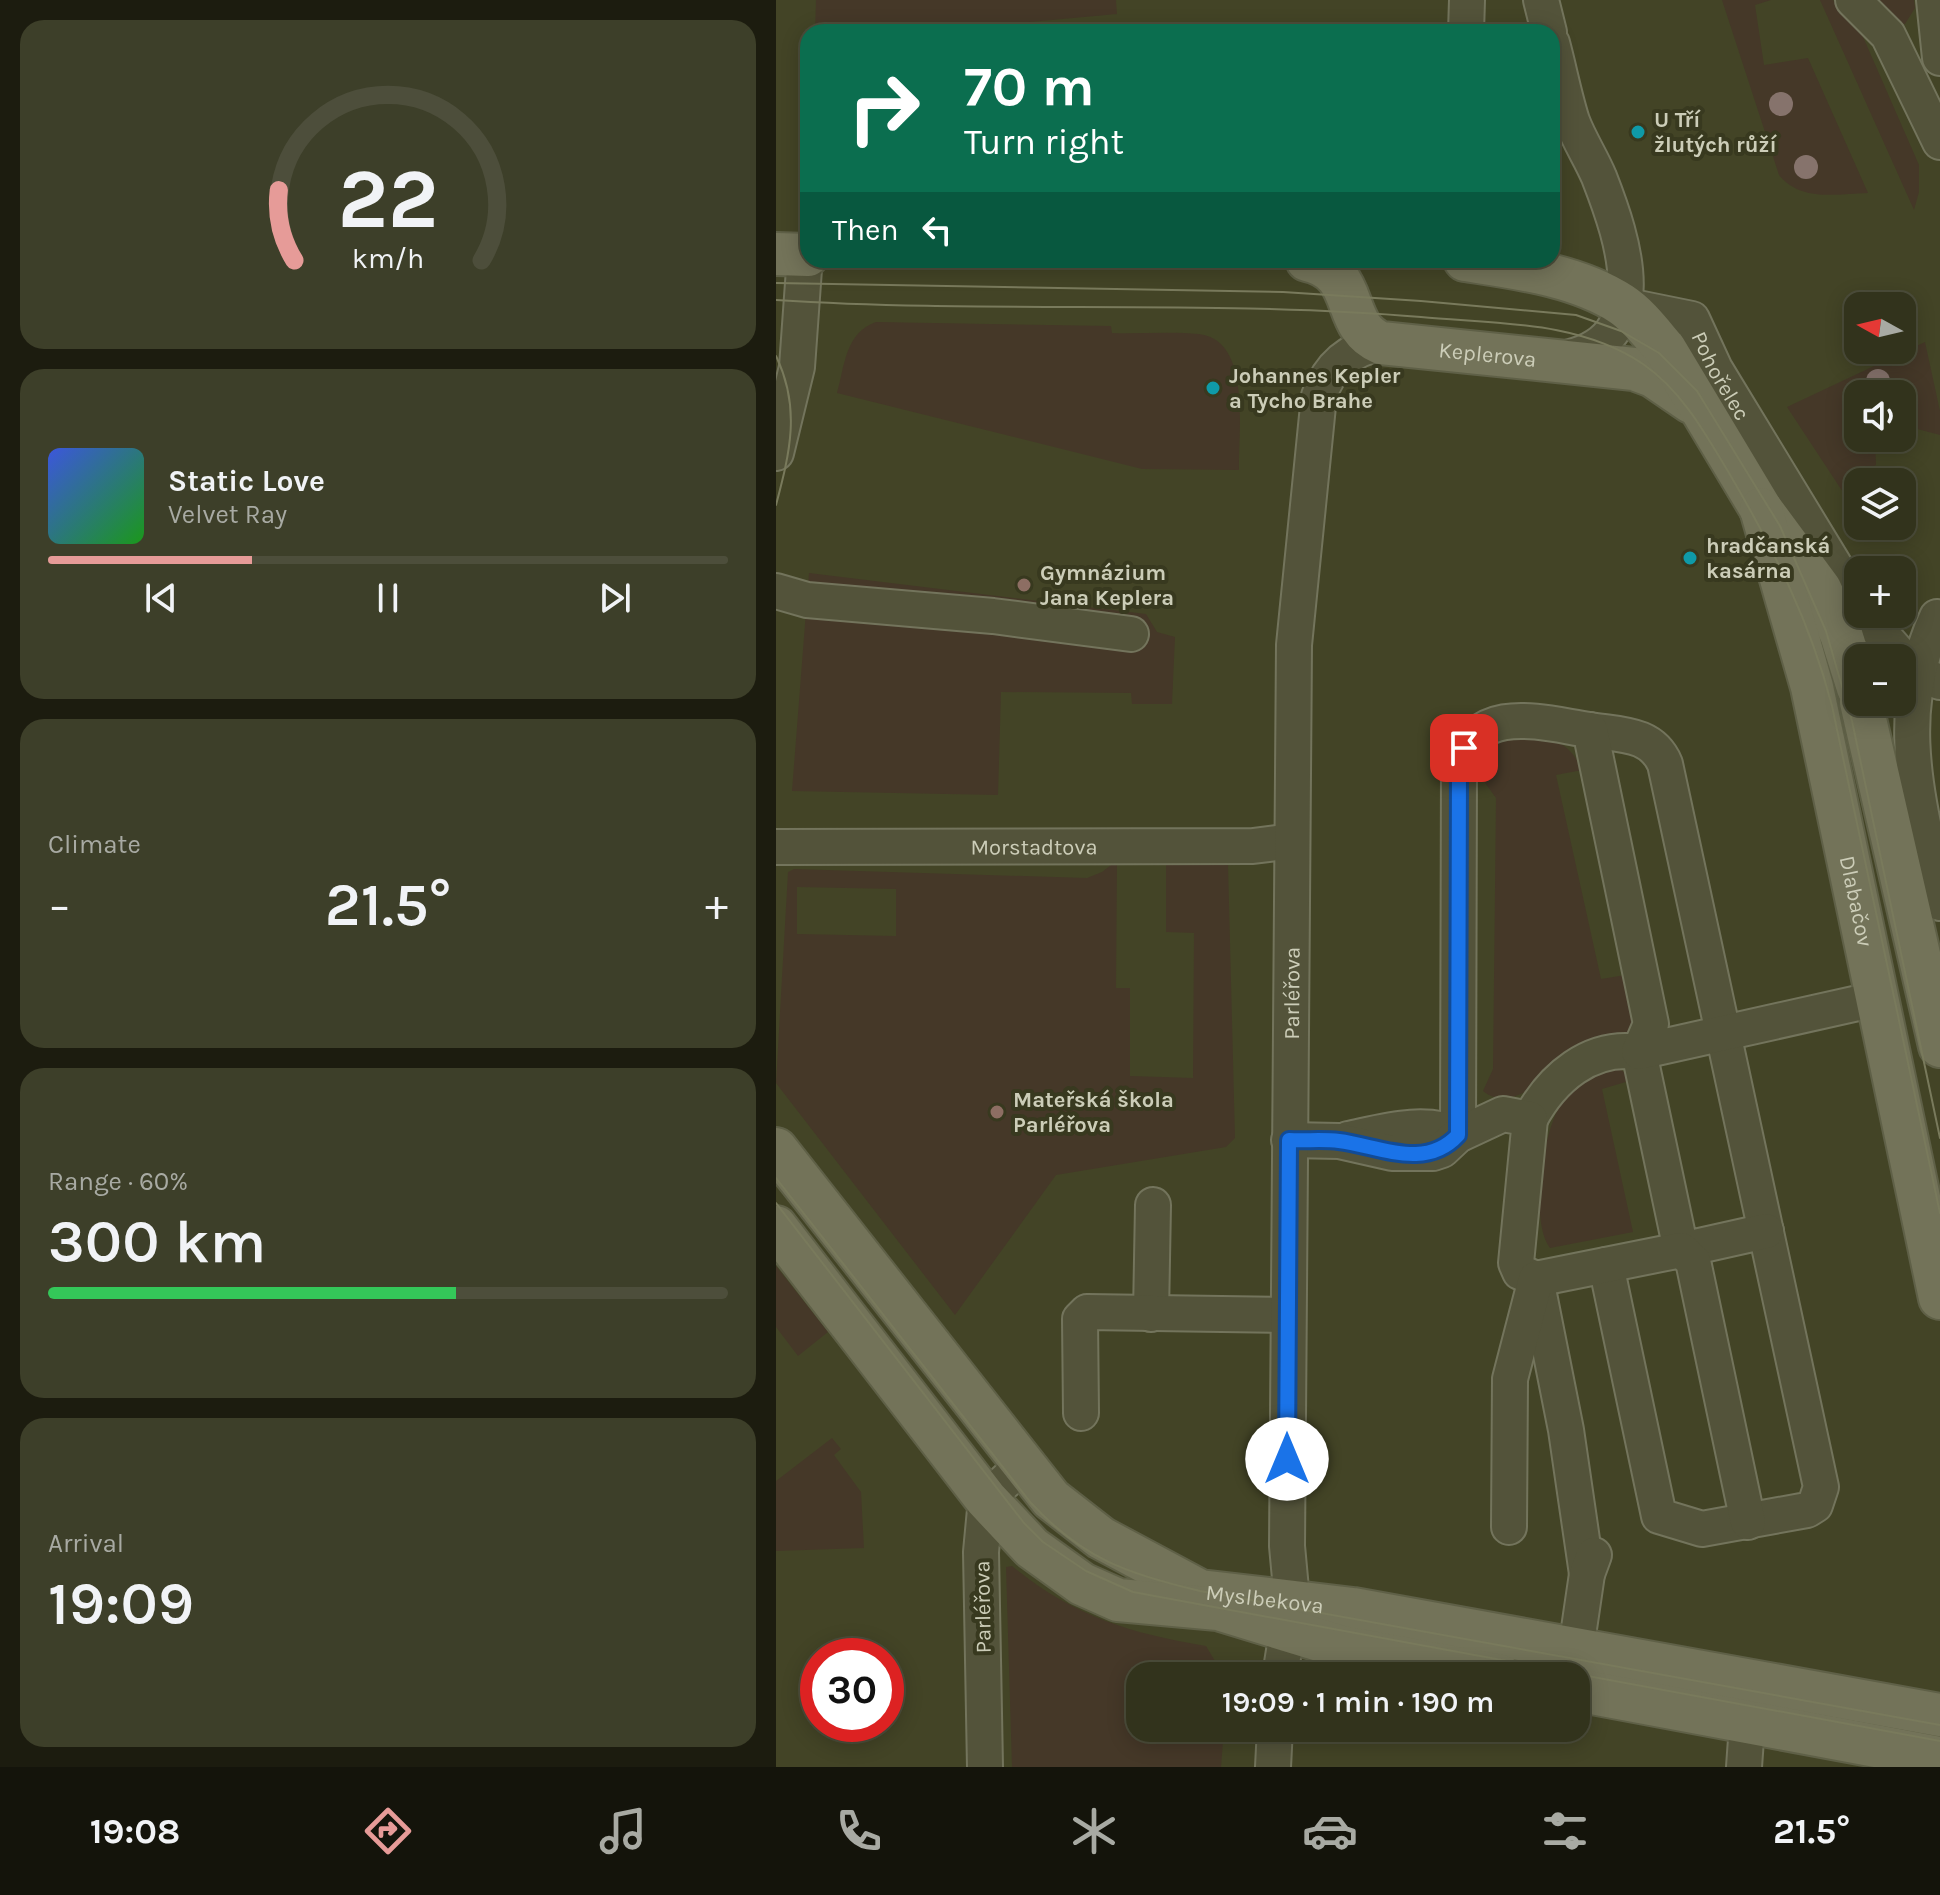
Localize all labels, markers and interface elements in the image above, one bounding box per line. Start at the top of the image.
text: 70 m [964,54,1095,119]
icon: right [832,56,936,160]
place label: U Tří žlutých růží [1654,107,1777,158]
text: Turn right [964,121,1124,163]
marker: U Tří žlutých růží [1629,123,1647,141]
text: 22 [338,150,438,247]
icon: left [915,208,959,252]
text: Then [832,212,899,248]
text: km/h [352,242,424,275]
north arrow [1844,292,1916,364]
map controls [1844,292,1916,716]
street label: Pohořelec [1685,327,1755,425]
street label: Keplerova [1437,337,1538,373]
place label: Johannes Kepler a Tycho Brahe [1229,363,1401,414]
marker: Johannes Kepler a Tycho Brahe [1204,379,1222,397]
button: sound [1844,380,1916,452]
text: Static Love [168,463,325,499]
button: layers [1844,468,1916,540]
text: Velvet Ray [168,499,287,530]
place label: hradčanská kasárna [1706,533,1830,584]
marker: hradčanská kasárna [1681,549,1699,567]
button: + [1844,556,1916,628]
place label: Gymnázium Jana Keplera [1040,560,1174,611]
icon: previous [139,576,183,620]
icon: pause [366,576,410,620]
icon: next [593,576,637,620]
marker: Gymnázium Jana Keplera [1015,576,1033,594]
button: − [1844,644,1916,716]
pin [1430,714,1498,782]
icon: arrive [1442,726,1486,770]
text: Climate [48,829,141,860]
street label: Morstadtova [970,834,1098,861]
street label: Dlabačov [1834,853,1878,949]
text: 21.5° [325,870,451,940]
text: − [48,880,71,931]
text: + [705,880,728,931]
street label: Parléřova [1279,947,1306,1040]
place label: Mateřská škola Parléřova [1013,1087,1174,1138]
marker: Mateřská škola Parléřova [988,1103,1006,1121]
text: Range · 60% [48,1166,188,1197]
text: 300 km [48,1207,266,1277]
position arrow [1245,1417,1329,1501]
text: Arrival [48,1528,124,1559]
street label: Parléřova [969,1560,997,1654]
text: 19:09 [48,1569,194,1639]
street label: Myslbekova [1204,1580,1325,1619]
speed limit sign: 30 [800,1638,904,1742]
text: 19:09 · 1 min · 190 m [1222,1684,1494,1720]
icon: directions [360,1803,416,1859]
icon: music [595,1803,651,1859]
icon: phone [831,1803,887,1859]
icon: climate [1066,1803,1122,1859]
icon: car [1302,1803,1358,1859]
icon: filters [1537,1803,1593,1859]
text: 19:08 [90,1810,180,1852]
text: 21.5° [1773,1810,1850,1852]

